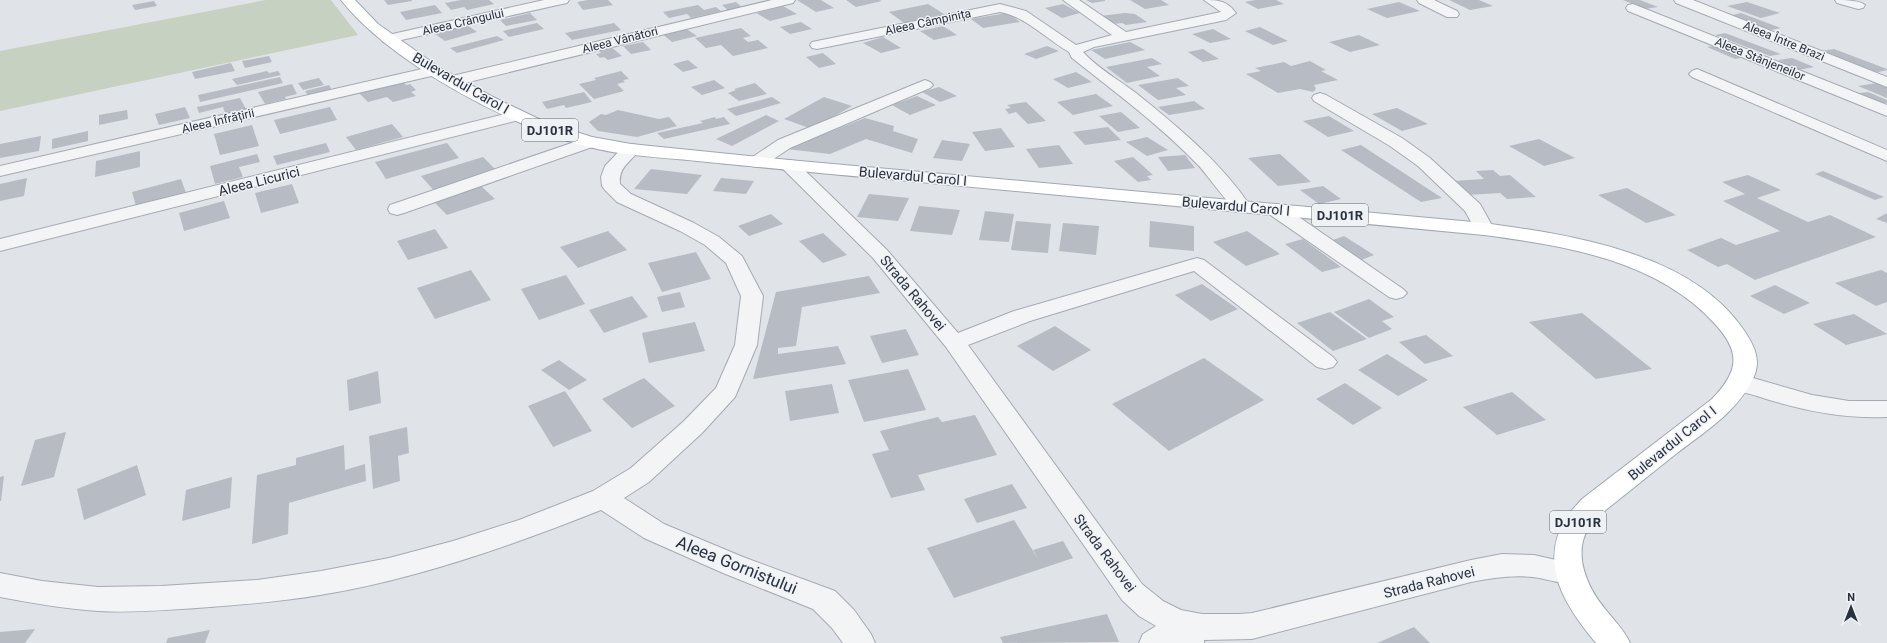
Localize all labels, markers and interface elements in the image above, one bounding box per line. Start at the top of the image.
street label: Aleea Crângului [421,6,505,38]
street label: Aleea Câmpinița [884,6,972,39]
street label: Aleea Între Brazi [1741,17,1827,64]
street label: Aleea Vânători [581,24,659,56]
street label: Aleea Stânjeneilor [1713,34,1807,84]
street label: Bulevardul Carol I [410,49,512,117]
street label: Aleea Înfrățirii [180,105,256,137]
road number: DJ101R [522,119,578,141]
street label: Aleea Licurici [217,163,301,199]
street label: Bulevardul Carol I [858,163,968,189]
street label: Bulevardul Carol I [1181,193,1291,219]
road number: DJ101R [1312,204,1368,226]
street label: Strada Rahovei [877,252,949,334]
street label: Bulevardul Carol I [1625,403,1719,483]
street label: Strada Rahovei [1071,511,1139,595]
road number: DJ101R [1550,511,1606,533]
street label: Aleea Gornistului [674,532,800,598]
street label: Strada Rahovei [1382,563,1476,601]
north arrow [1831,587,1871,627]
text: N [1847,591,1855,604]

